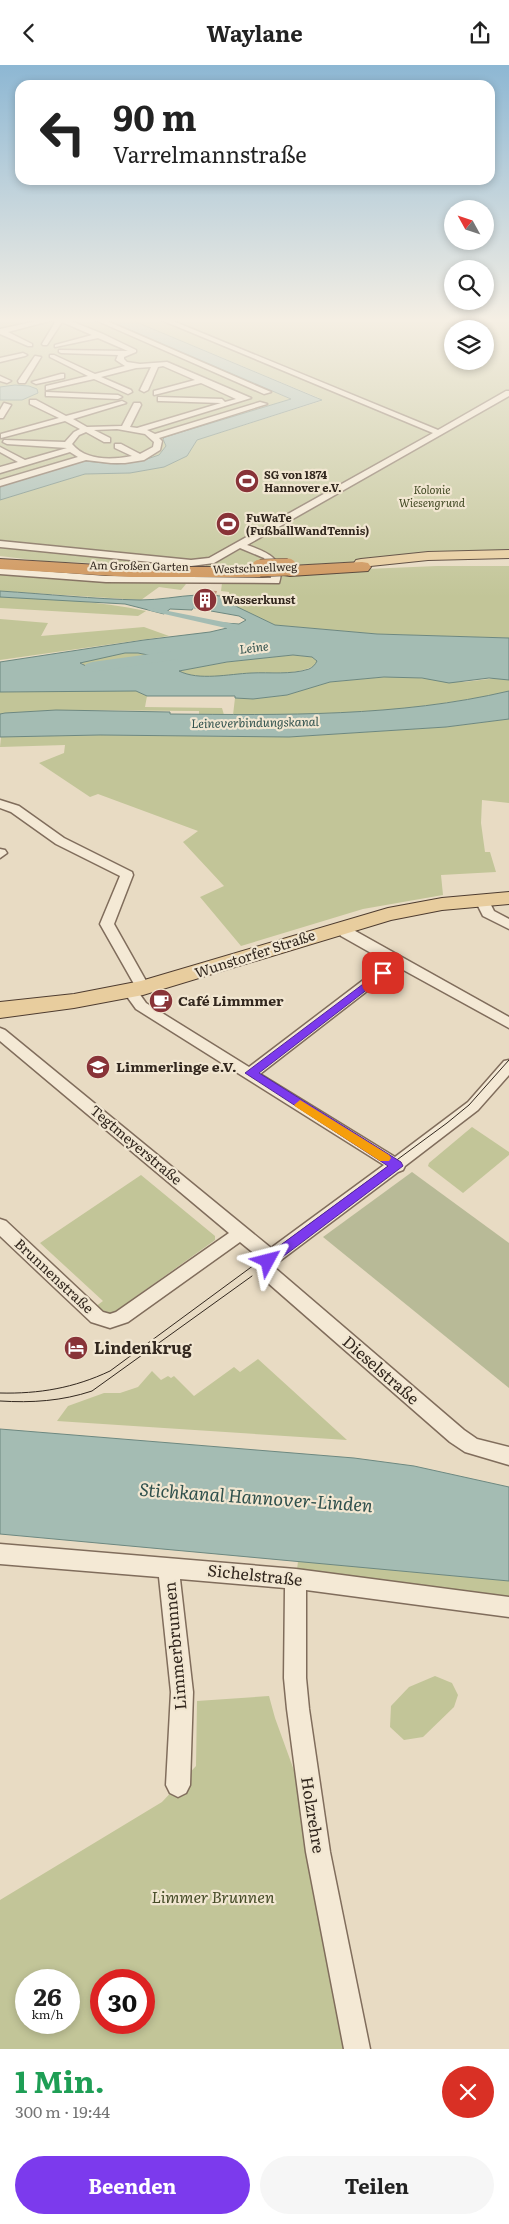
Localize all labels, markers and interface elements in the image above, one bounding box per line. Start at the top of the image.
text: Waylane [206,16,303,49]
icon: back [15,19,43,47]
icon: share [466,19,494,47]
text: 90 m [113,90,197,142]
icon: left [30,100,95,165]
text: Varrelmannstraße [113,137,307,170]
north arrow [444,200,494,250]
map controls [444,200,494,370]
button: search [444,260,494,310]
button: layers [444,320,494,370]
place label: SG von 1874 Hannover e.V. [264,466,342,495]
sports icon: SG von 1874 Hannover e.V. [234,468,260,494]
park label: Kolonie Wiesengrund [399,481,466,510]
place label: FuWaTe (FußballWandTennis) [246,509,369,538]
sports icon: FuWaTe (FußballWandTennis) [215,511,241,537]
street label: Am Großen Garten [89,556,189,574]
street label: Westschnellweg [213,558,298,576]
building icon: Wasserkunst [192,587,218,613]
place label: Wasserkunst [222,591,296,607]
water label: Leine [238,636,270,658]
water label: Leineverbindungskanal [191,712,320,732]
street label: Wunstorfer Straße [192,924,317,982]
pin [362,952,404,994]
icon: arrive [369,959,397,987]
cafe icon: Café Limmmer [148,988,174,1014]
place label: Café Limmmer [178,990,284,1010]
school or university icon: Limmerlinge e.V. [85,1054,111,1080]
place label: Limmerlinge e.V. [116,1056,237,1076]
street label: Tegtmeyerstraße [86,1100,187,1189]
street label: Brunnenstraße [11,1233,99,1317]
position arrow [241,1234,293,1286]
street label: Dieselstraße [338,1329,425,1409]
hotel icon: Lindenkrug [63,1335,89,1361]
place label: Lindenkrug [94,1335,192,1359]
water label: Stichkanal Hannover-Linden [139,1475,374,1518]
street label: Sichelstraße [207,1557,304,1591]
street label: Limmerbrunnen [156,1581,192,1711]
street label: Holzrehre [296,1775,332,1855]
park label: Limmer Brunnen [151,1884,275,1908]
speed limit sign: 30 [90,1969,155,2034]
text: 26 [33,1977,62,2014]
text: km/h [32,2005,63,2023]
text: 1 Min. [15,2058,105,2102]
button: close [442,2066,494,2118]
text: 300 m · 19:44 [15,2099,110,2123]
button: Beenden [15,2156,250,2214]
button: Teilen [260,2156,494,2214]

